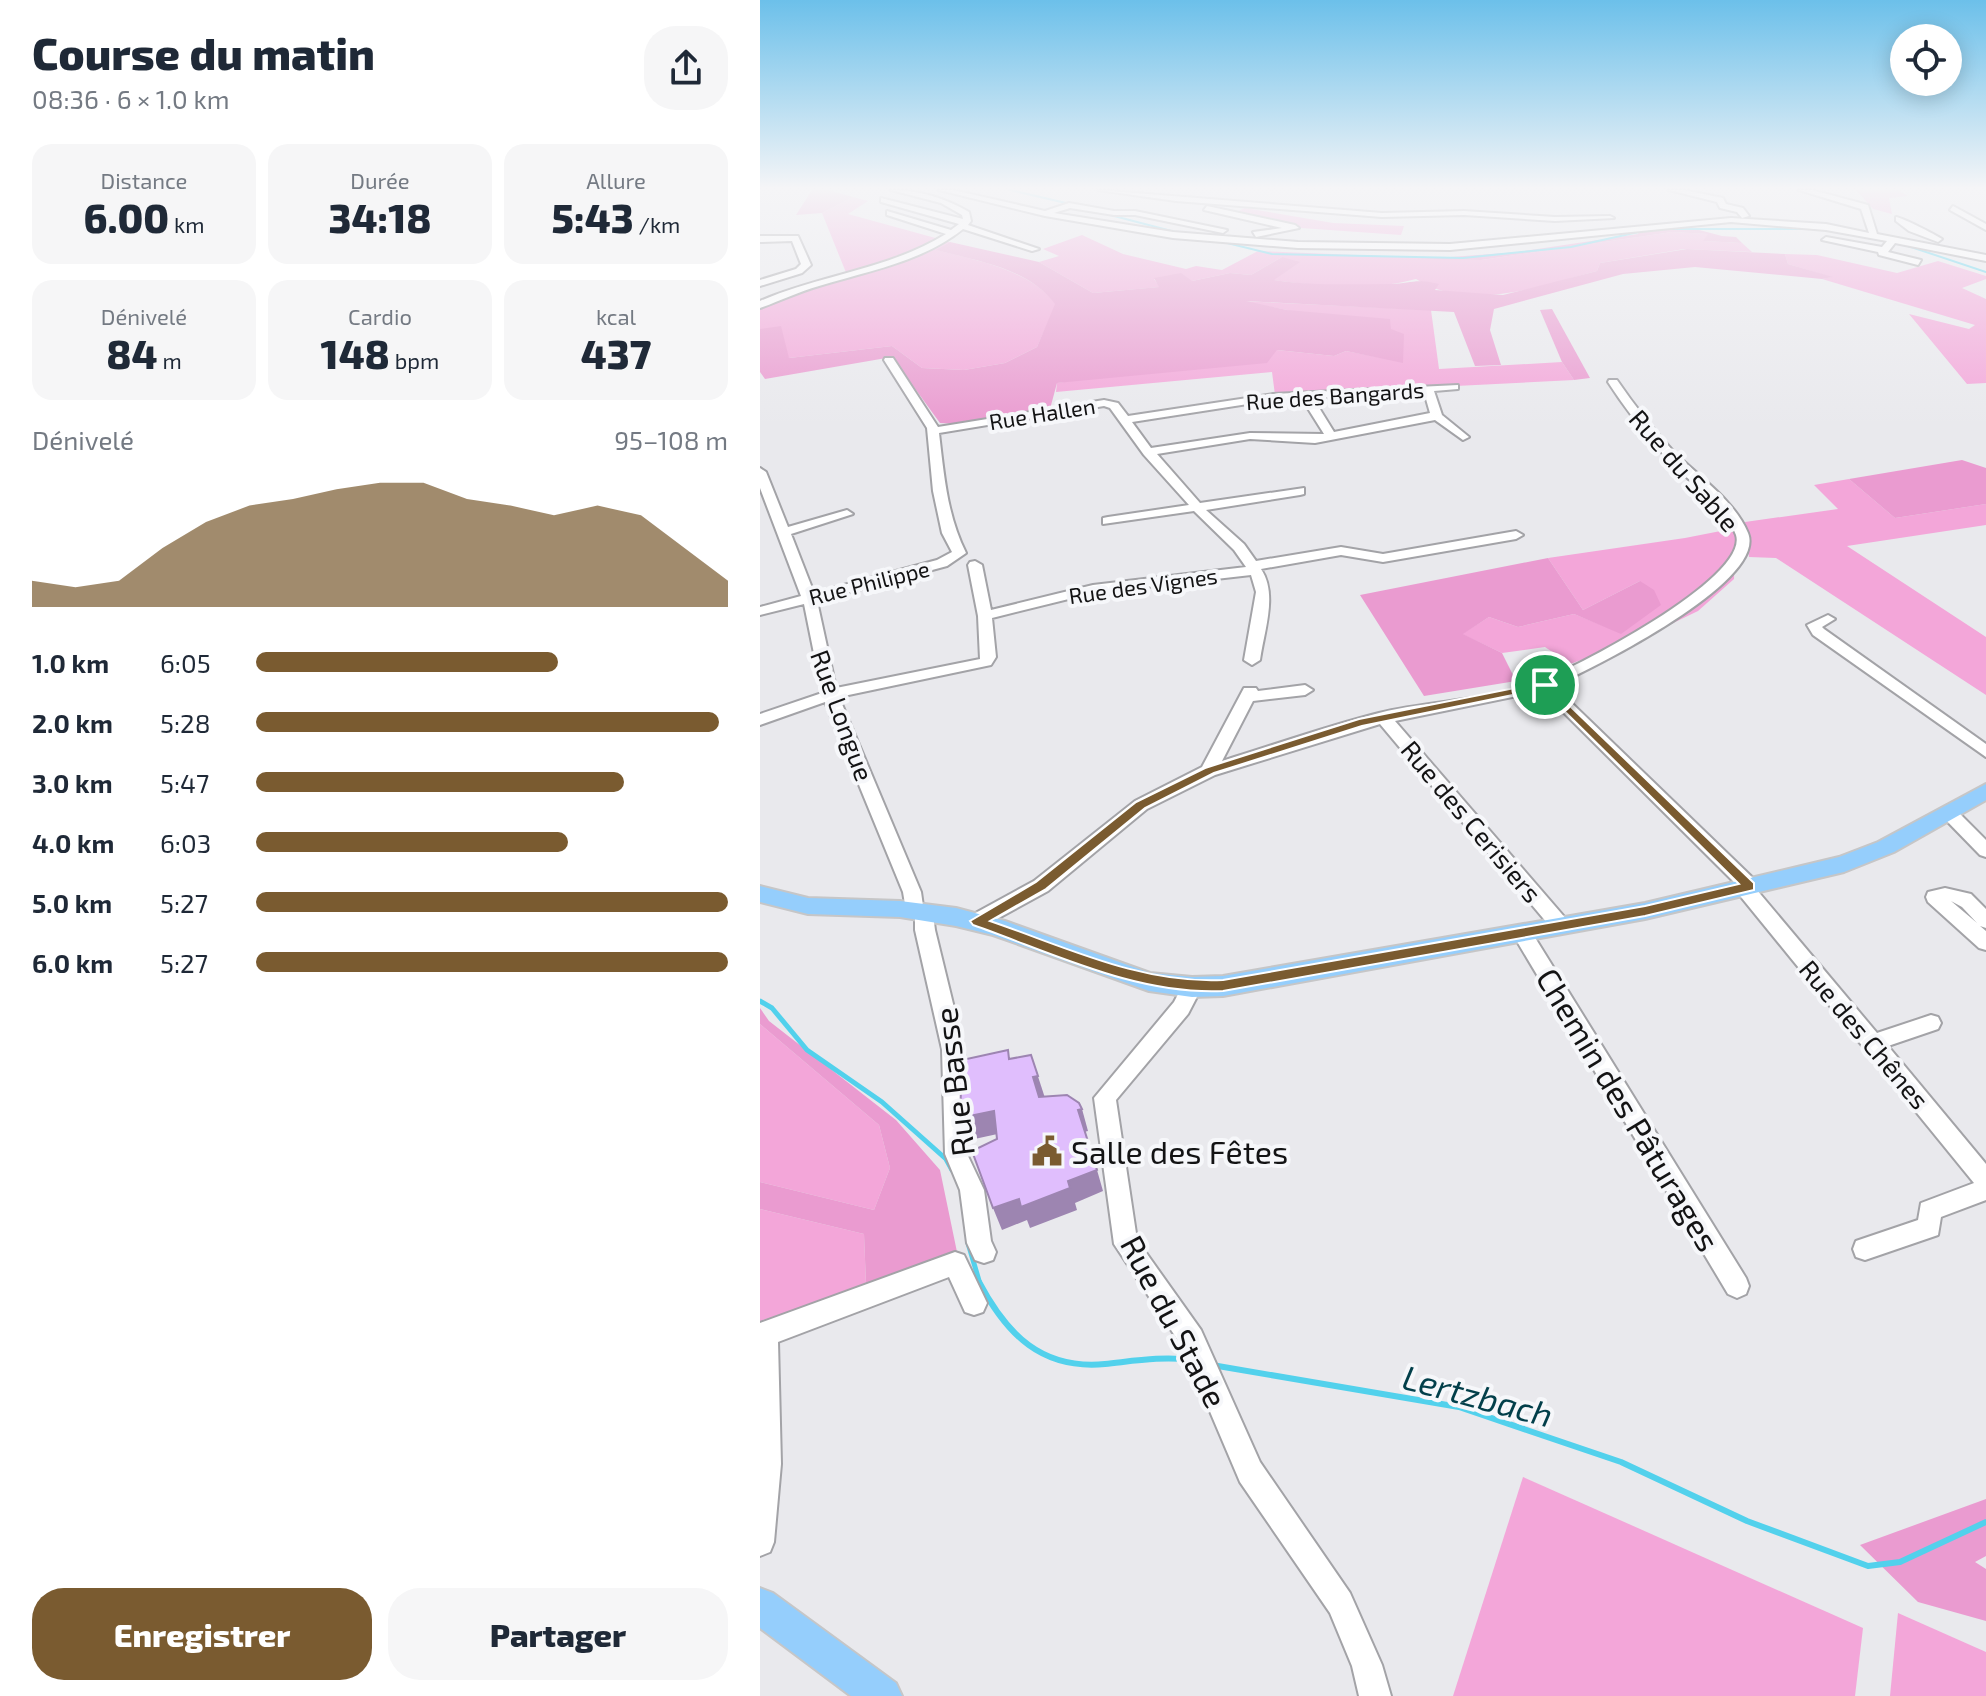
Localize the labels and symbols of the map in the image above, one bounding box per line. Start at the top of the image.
street label: Rue des Bangards [1245,376,1425,414]
street label: Rue Hallen [987,392,1097,434]
street label: Rue du Sable [1624,403,1746,537]
street label: Rue Philippe [806,554,932,610]
street label: Rue des Vignes [1067,562,1219,608]
street label: Rue Longue [805,645,881,785]
pin [1511,651,1579,719]
street label: Rue des Cerisiers [1395,734,1549,908]
street label: Rue des Chênes [1794,953,1936,1115]
street label: Chemin des Pâturages [1530,961,1728,1257]
street label: Rue Basse [925,1006,981,1158]
place label: Salle des Fêtes [1071,1132,1288,1170]
public building icon: Salle des Fêtes [1030,1134,1064,1168]
street label: Rue du Stade [1114,1229,1236,1413]
water label: Lertzbach [1398,1355,1558,1435]

